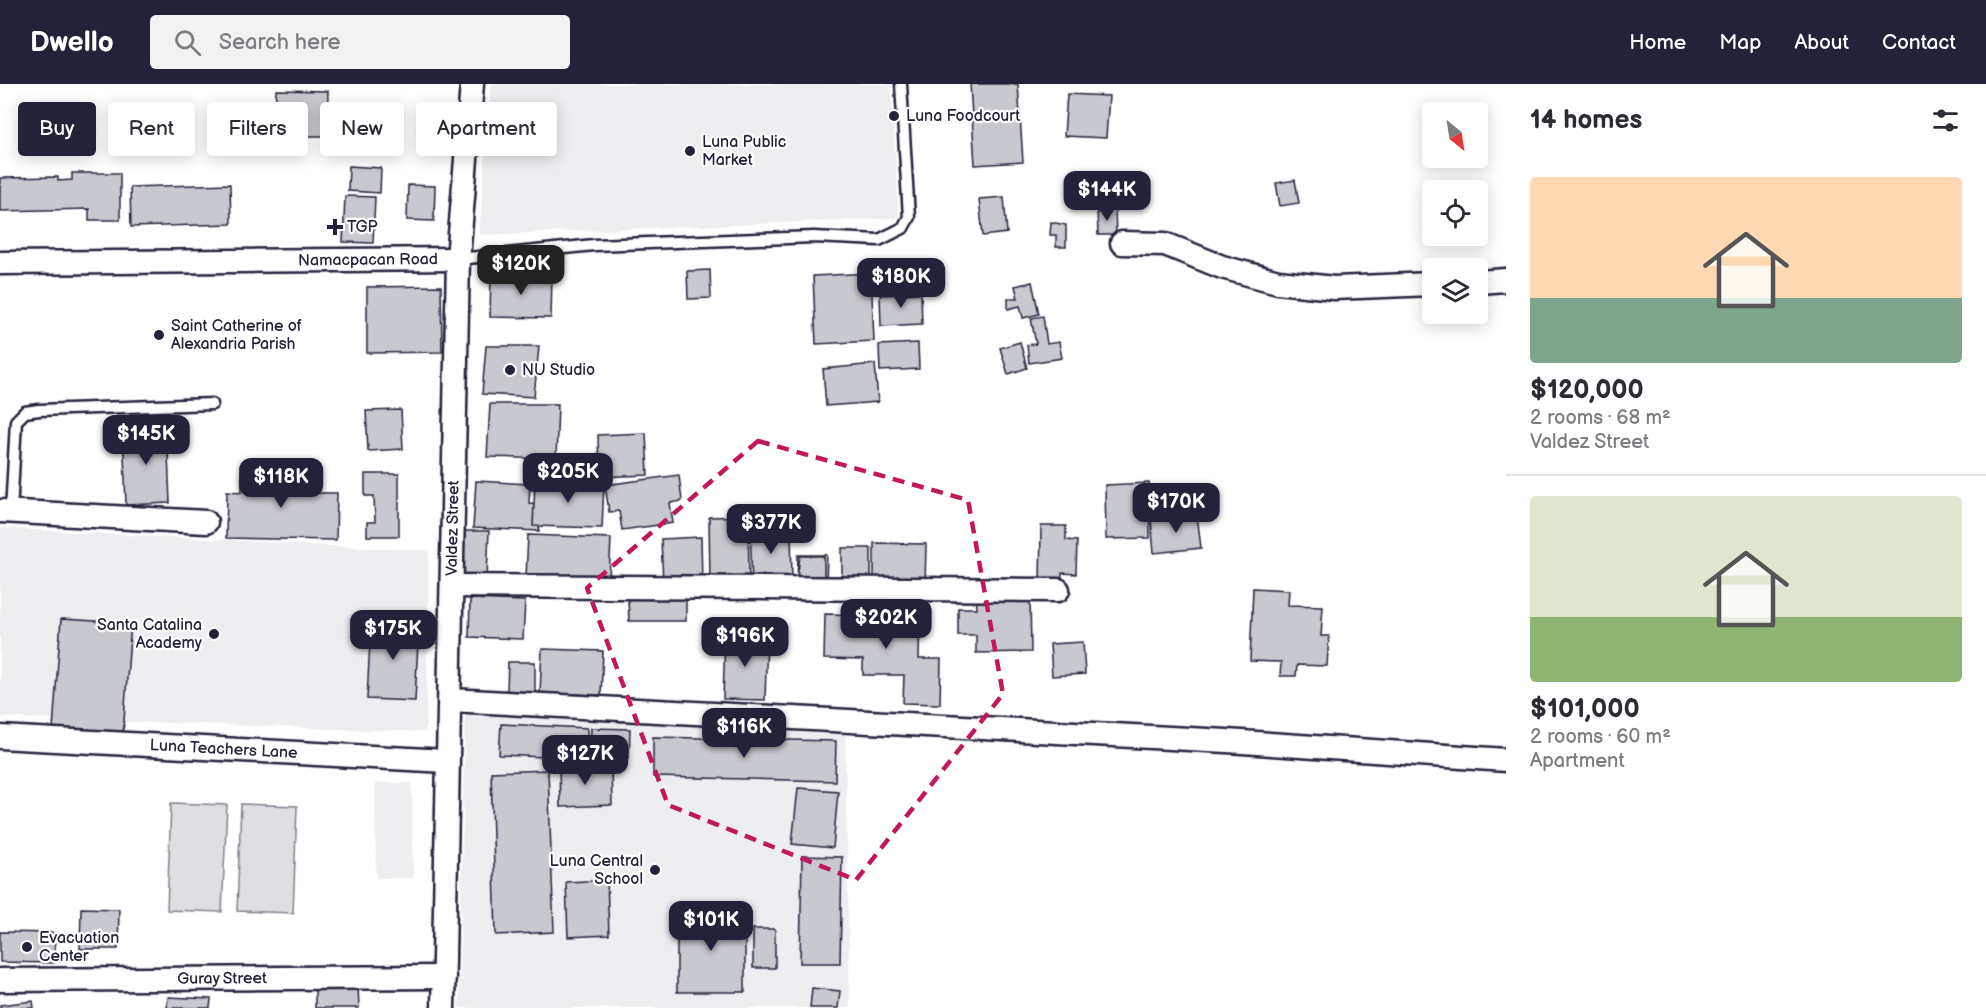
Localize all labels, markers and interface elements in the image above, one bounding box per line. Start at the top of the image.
search box [150,15,570,69]
text: Dwello [30,26,114,59]
icon: search [171,26,204,59]
text: Search here [219,29,341,56]
text: Home [1629,30,1686,55]
text: Map [1719,30,1761,55]
text: About [1794,30,1849,55]
text: Contact [1882,30,1956,55]
chip: Buy [18,102,96,156]
chip: Rent [108,102,195,156]
chip: Filters [207,102,308,156]
chip: New [320,102,404,156]
chip: Apartment [416,102,557,156]
north arrow [1422,102,1488,168]
map controls [1422,102,1488,324]
icon: filters [1929,104,1962,137]
text: 14 homes [1530,105,1642,136]
place label: Luna Foodcourt [906,107,1020,126]
marker: Luna Foodcourt [887,109,901,123]
place label: Luna Public Market [702,133,786,170]
marker: Luna Public Market [683,144,697,158]
pin: $144K [1065,171,1149,222]
text: $144K [1078,178,1136,202]
button: locate [1422,180,1488,246]
icon: home [1692,216,1800,324]
place label: TGP [347,218,378,237]
marker: TGP [328,220,342,234]
pin: $120K [479,245,563,296]
street label: Namacpacan Road [298,250,438,270]
text: $120K [491,252,551,276]
pin: $180K [859,258,943,309]
button: layers [1422,258,1488,324]
text: $180K [871,265,931,289]
place label: Saint Catherine of Alexandria Parish [171,317,302,354]
marker: Saint Catherine of Alexandria Parish [152,328,166,342]
place label: NU Studio [522,361,595,380]
marker: NU Studio [503,363,517,377]
text: $120,000 [1530,375,1644,406]
text: 2 rooms · 68 m² [1530,406,1671,430]
pin: $145K [104,415,188,466]
text: $145K [117,422,175,446]
text: Valdez Street [1530,430,1649,454]
pin: $205K [526,453,610,504]
pin: $118K [239,458,323,509]
text: $205K [537,460,599,484]
text: $118K [253,465,309,489]
street label: Valdez Street [442,480,463,576]
pin: $170K [1134,483,1218,534]
text: $170K [1147,490,1205,514]
pin: $377K [729,504,813,555]
text: $377K [741,511,801,535]
icon: home [1692,535,1800,643]
pin: $202K [844,599,928,650]
text: $202K [855,606,917,630]
pin: $175K [351,610,435,661]
place label: Santa Catalina Academy [97,616,203,653]
text: $175K [364,617,422,641]
pin: $196K [703,617,787,668]
text: $196K [715,624,775,648]
marker: Santa Catalina Academy [207,627,221,641]
text: $101,000 [1530,694,1640,725]
pin: $116K [702,708,786,759]
text: $116K [716,715,772,739]
text: 2 rooms · 60 m² [1530,725,1671,749]
pin: $127K [543,735,627,786]
street label: Luna Teachers Lane [149,736,298,763]
text: $127K [556,742,614,766]
text: Apartment [1530,749,1625,773]
place label: Luna Central School [550,852,643,889]
marker: Luna Central School [648,863,662,877]
pin: $101K [669,901,753,952]
text: $101K [683,908,739,932]
place label: Evacuation Center [39,929,119,966]
marker: Evacuation Center [20,940,34,954]
street label: Guray Street [177,969,267,988]

